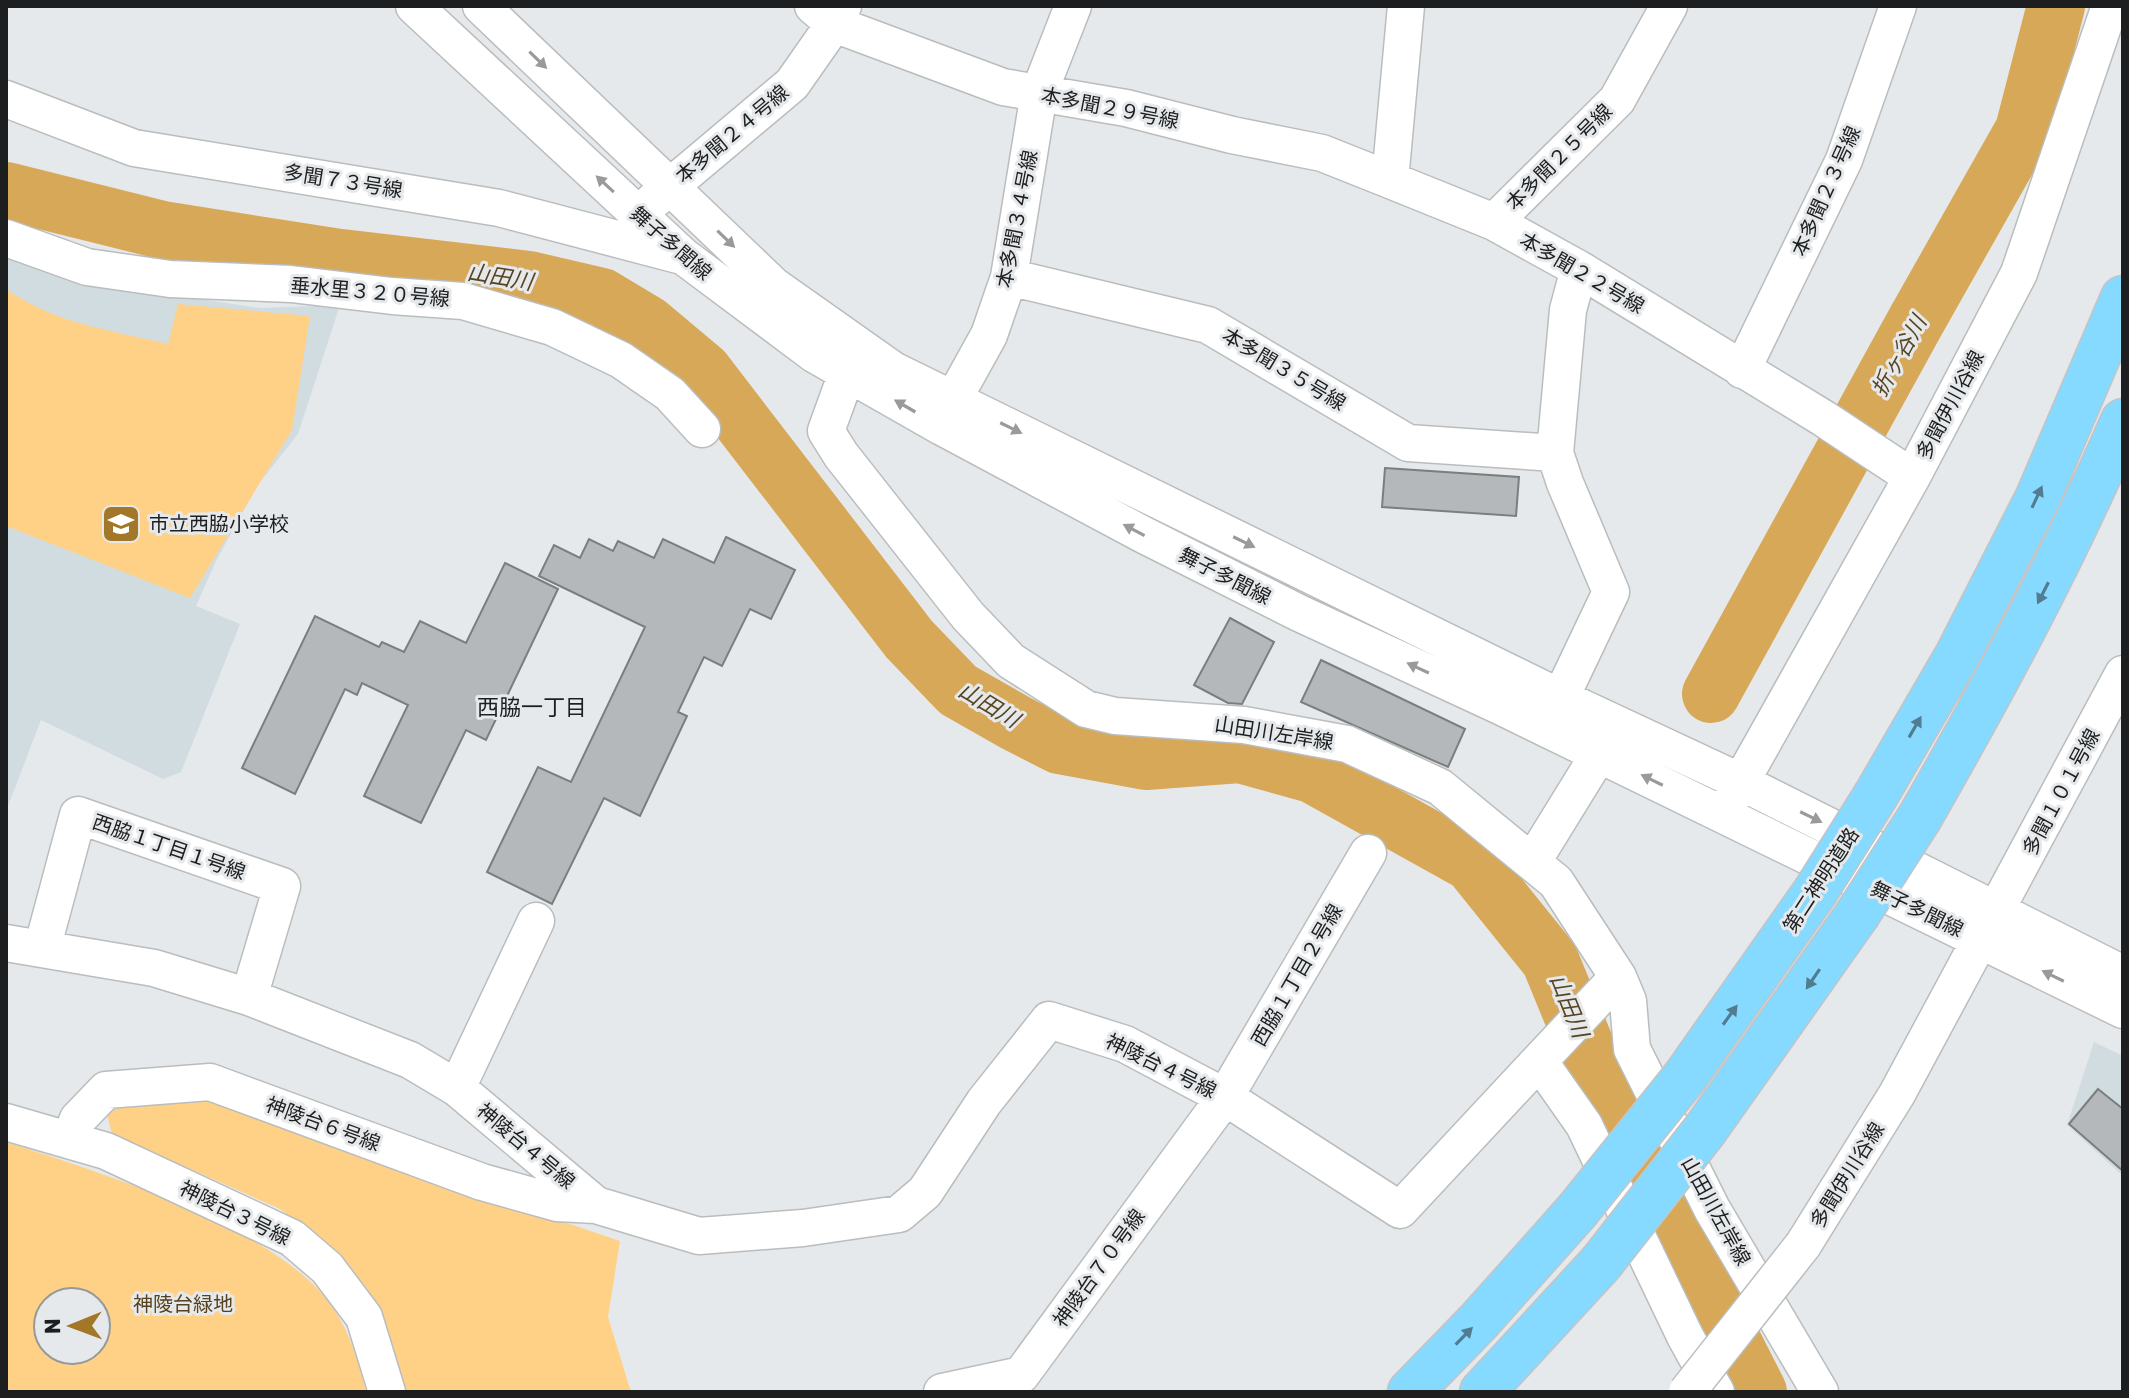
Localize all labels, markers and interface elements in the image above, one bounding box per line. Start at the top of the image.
one-way arrow [528,50,547,68]
street label: 本多聞２４号線 [671,80,793,188]
street label: 本多聞２９号線 [1039,83,1181,133]
street label: 本多聞２５号線 [1501,99,1617,215]
street label: 本多聞２３号線 [1787,122,1865,260]
street label: 本多聞３４号線 [992,148,1042,290]
street label: 多聞７３号線 [282,160,404,202]
one-way arrow [596,176,615,194]
street label: 舞子多聞線 [625,201,717,285]
street label: 本多聞２２号線 [1515,228,1649,318]
one-way arrow [716,230,735,248]
water label: 山田川 [465,259,537,296]
street label: 垂水里３２０号線 [289,273,451,311]
water label: 折ヶ谷川 [1866,309,1933,401]
street label: 本多聞３５号線 [1218,323,1350,415]
street label: 多聞伊川谷線 [1911,346,1989,464]
one-way arrow [894,399,916,413]
one-way arrow [999,421,1022,435]
one-way arrow [2030,486,2044,509]
school or university icon: 市立西脇小学校 [100,503,142,545]
place label: 市立西脇小学校 [149,512,289,536]
one-way arrow [1122,523,1145,536]
one-way arrow [1233,536,1256,549]
street label: 舞子多聞線 [1175,543,1275,609]
one-way arrow [2036,582,2050,605]
one-way arrow [1406,661,1429,675]
water label: 山田川 [954,676,1026,735]
district label: 西脇一丁目 [477,694,587,721]
street label: 山田川左岸線 [1213,712,1335,754]
one-way arrow [1908,716,1922,738]
street label: 多聞１０１号線 [2018,725,2104,859]
one-way arrow [1641,774,1664,787]
street label: 西脇１丁目１号線 [89,810,249,884]
one-way arrow [1799,810,1822,824]
street label: 第二神明道路 [1778,823,1864,937]
street label: 舞子多聞線 [1867,876,1967,942]
street label: 西脇１丁目２号線 [1247,900,1347,1050]
one-way arrow [1806,969,1821,990]
one-way arrow [2041,969,2064,982]
water label: 山田川 [1544,970,1595,1044]
one-way arrow [1721,1005,1737,1025]
street label: 神陵台４号線 [1102,1029,1220,1103]
street label: 神陵台６号線 [263,1092,383,1156]
street label: 神陵台４号線 [472,1098,580,1194]
street label: 多聞伊川谷線 [1805,1118,1889,1232]
street label: 山田川左岸線 [1676,1153,1756,1269]
street label: 神陵台３号線 [176,1176,294,1250]
street label: 神陵台７０号線 [1048,1204,1150,1332]
north arrow [32,1286,112,1366]
park label: 神陵台緑地 [133,1292,233,1316]
text: N [39,1318,66,1334]
one-way arrow [1455,1327,1473,1346]

